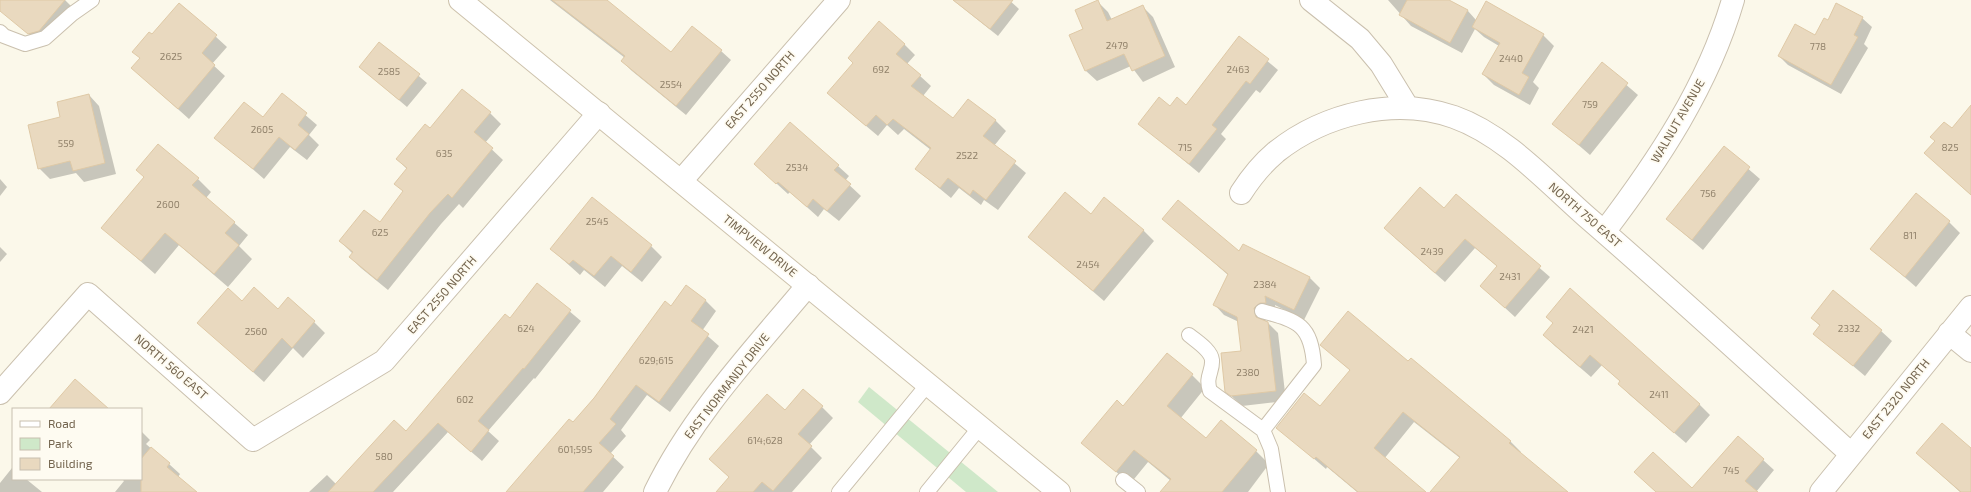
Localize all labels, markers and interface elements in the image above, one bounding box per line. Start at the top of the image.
house number: 2479 [1106,39,1129,51]
house number: 778 [1810,40,1826,52]
street label: EAST 2550 NORTH [722,48,797,131]
house number: 2625 [160,50,182,62]
house number: 2440 [1499,52,1523,64]
house number: 692 [872,63,890,75]
house number: 2463 [1226,63,1250,75]
house number: 2585 [378,65,400,77]
street label: WALNUT AVENUE [1647,76,1707,165]
house number: 2554 [660,78,682,90]
house number: 759 [1582,98,1598,110]
house number: 2605 [251,123,273,135]
house number: 559 [58,137,74,149]
house number: 715 [1178,141,1192,153]
house number: 825 [1941,141,1959,153]
house number: 635 [436,147,452,159]
house number: 2522 [956,149,978,161]
house number: 2534 [786,161,808,173]
street label: NORTH 750 EAST [1546,179,1625,250]
house number: 756 [1700,187,1716,199]
house number: 2600 [156,198,180,210]
street label: TIMPVIEW DRIVE [721,211,801,280]
house number: 2545 [586,215,608,227]
house number: 625 [372,226,388,238]
house number: 811 [1903,229,1917,241]
house number: 2439 [1420,245,1444,257]
street label: EAST 2550 NORTH [404,253,479,336]
house number: 2454 [1076,258,1100,270]
house number: 2431 [1499,270,1521,282]
house number: 2384 [1253,278,1277,290]
house number: 624 [517,322,535,334]
house number: 2332 [1838,322,1861,334]
house number: 2421 [1572,323,1594,335]
house number: 2560 [245,325,267,337]
street label: EAST NORMANDY DRIVE [681,330,772,441]
street label: NORTH 560 EAST [132,331,211,402]
house number: 629;615 [639,354,673,366]
street label: EAST 2320 NORTH [1859,355,1932,441]
house number: 2380 [1236,366,1260,378]
house number: 2411 [1649,388,1669,400]
house number: 602 [456,393,474,405]
legend [12,408,142,480]
text: Road [48,416,76,430]
house number: 614;628 [747,434,783,446]
text: Park [48,436,73,450]
house number: 601;595 [558,443,592,455]
house number: 580 [375,450,393,462]
text: Building [48,456,93,470]
house number: 745 [1723,464,1739,476]

